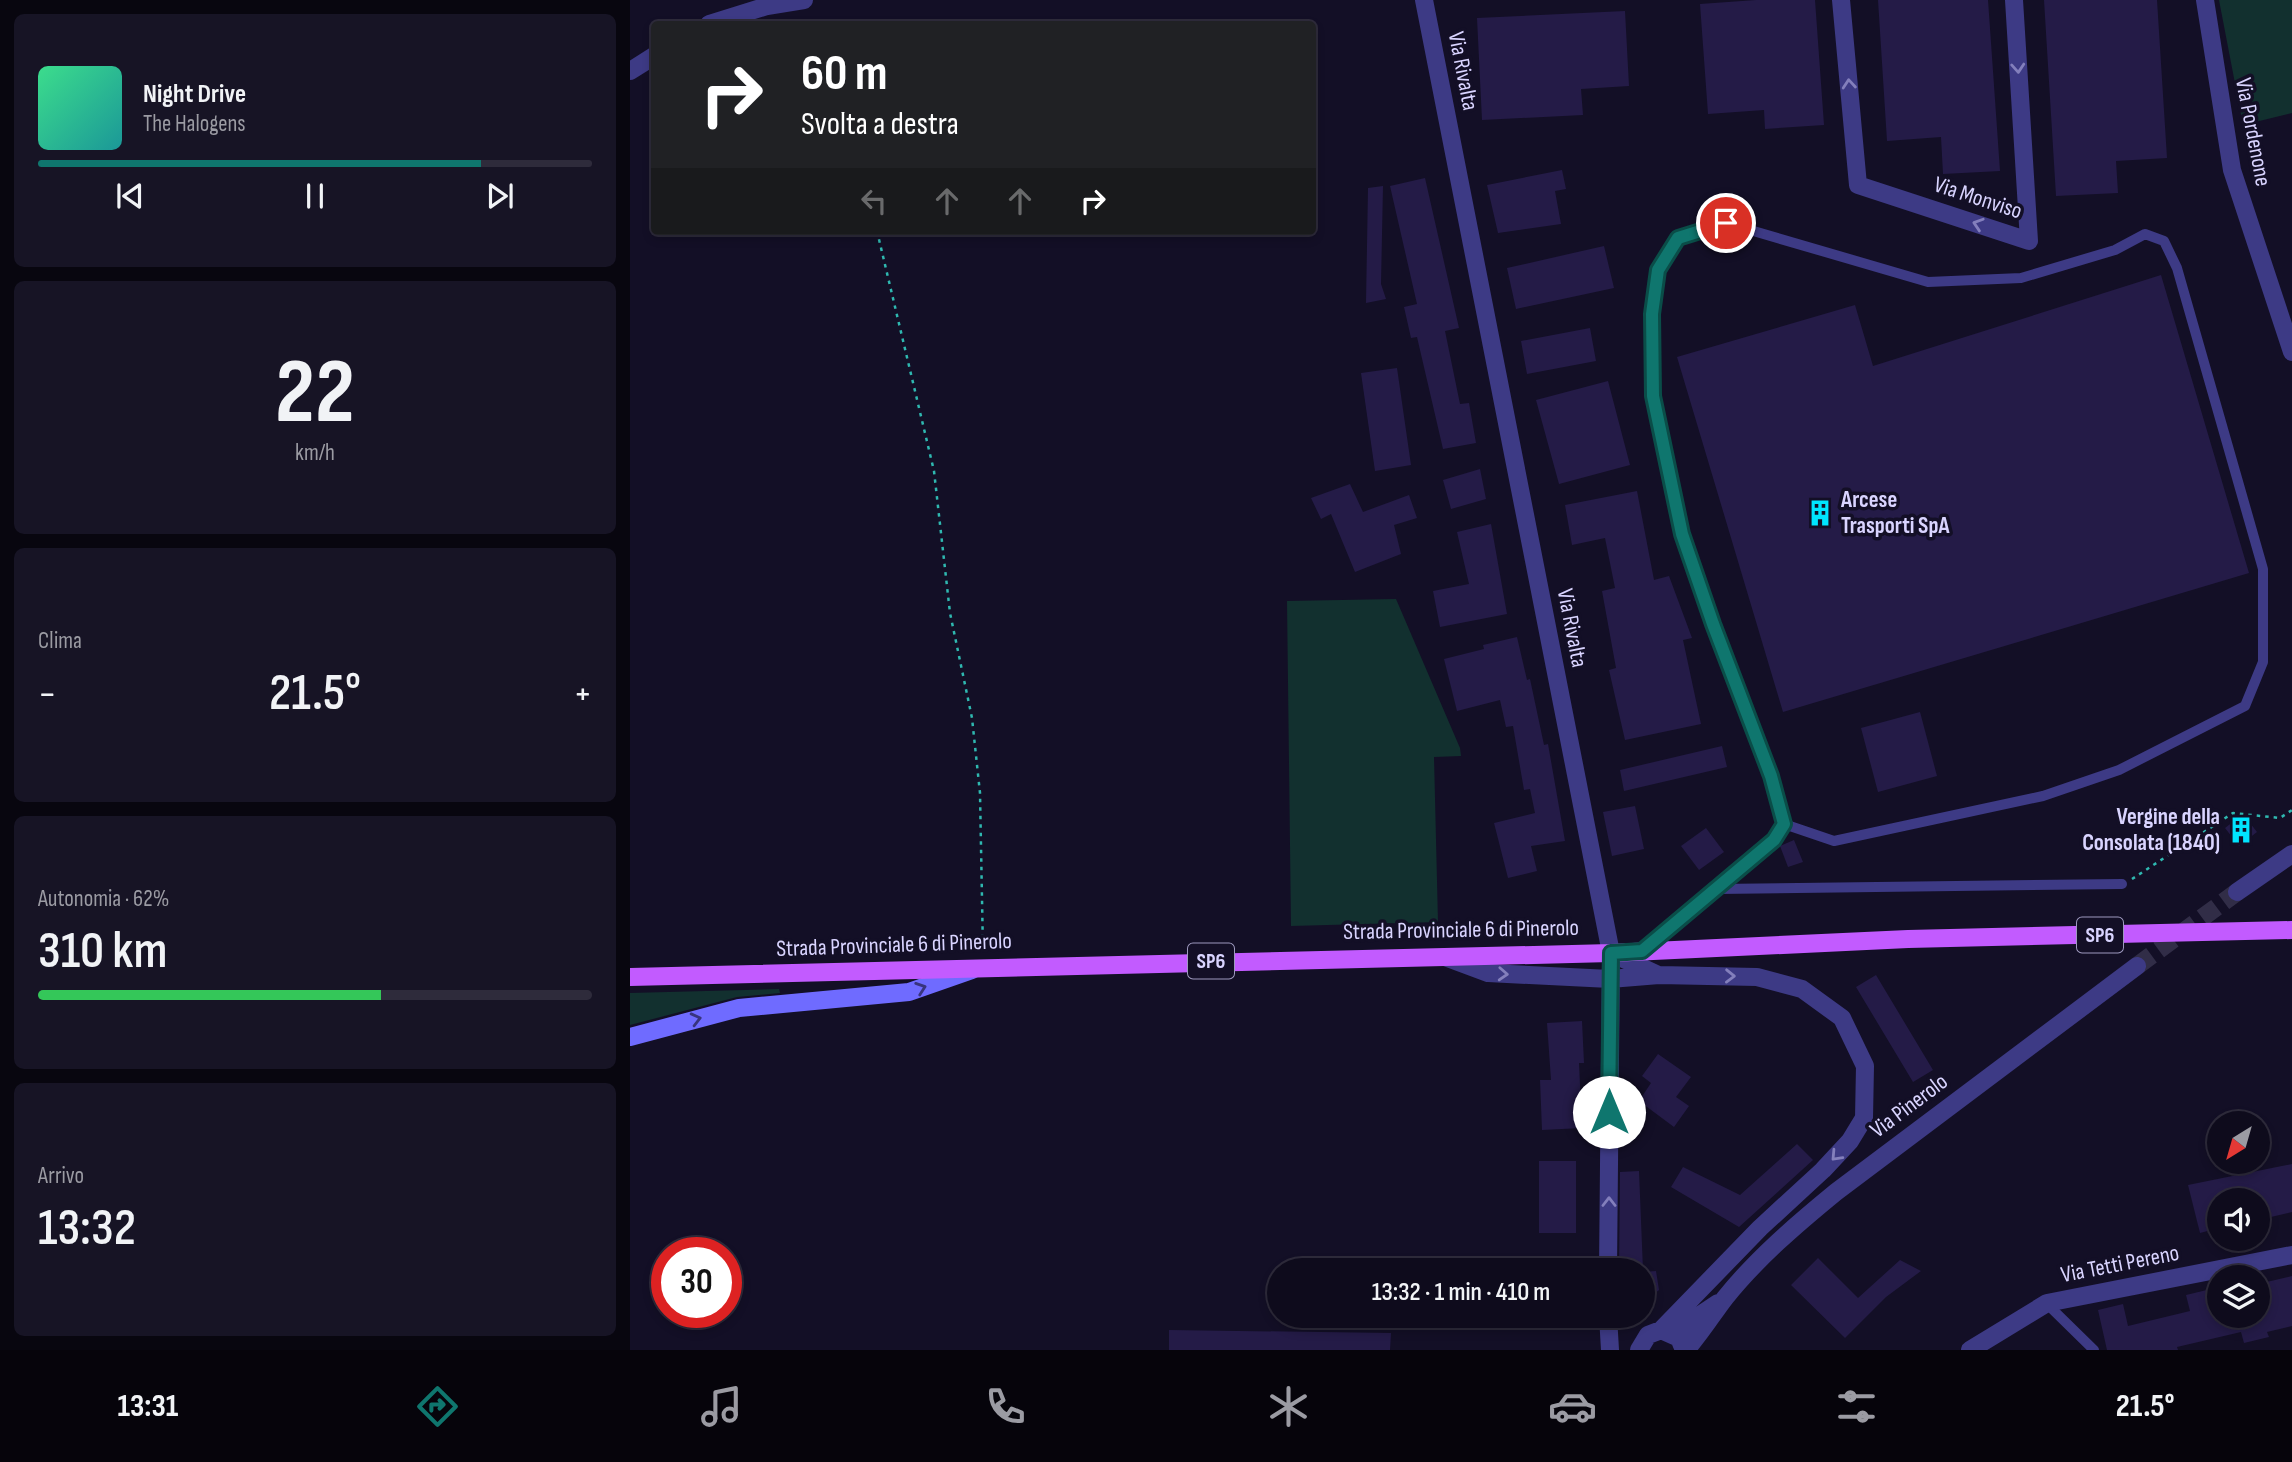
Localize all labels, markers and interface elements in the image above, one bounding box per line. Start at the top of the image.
street label: Via Rivalta [1442,29,1484,113]
text: 60 m [801,45,888,104]
icon: right [686,49,777,140]
one-way arrow [2010,63,2025,74]
street label: Via Pordenone [2229,75,2277,189]
one-way arrow [1842,78,1857,89]
text: Night Drive [143,79,246,110]
text: Svolta a destra [801,105,959,144]
text: The Halogens [143,110,246,138]
street label: Via Monviso [1930,171,2026,225]
icon: previous [111,177,149,215]
icon: pause [296,177,334,215]
icon: next [481,177,519,215]
icon: left [855,182,893,220]
icon: ahead [928,182,966,220]
icon: ahead [1001,182,1039,220]
icon: right [1074,182,1112,220]
pin [1696,193,1756,253]
icon: arrive [1707,204,1745,242]
one-way arrow [1972,218,1984,232]
text: 22 [275,339,355,448]
text: km/h [295,439,335,467]
place label: Arcese Trasporti SpA [1840,486,1950,540]
building icon: Arcese Trasporti SpA [1805,498,1835,528]
street label: Via Rivalta [1551,586,1593,670]
text: Clima [38,627,82,655]
text: 21.5° [269,662,361,725]
text: − [38,672,57,717]
text: + [573,672,592,717]
place label: Vergine della Consolata (1840) [2082,803,2220,857]
building icon: Vergine della Consolata (1840) [2226,815,2256,845]
text: Autonomia · 62% [38,885,169,913]
street label: Strada Provinciale 6 di Pinerolo [1343,914,1579,946]
road number: SP6 [2077,918,2123,953]
text: 310 km [38,920,167,983]
street label: Strada Provinciale 6 di Pinerolo [776,927,1012,963]
road number: SP6 [1188,944,1234,978]
one-way arrow [1498,966,1509,981]
one-way arrow [1725,969,1736,984]
one-way arrow [914,982,926,996]
one-way arrow [690,1013,702,1027]
street label: Via Pinerolo [1865,1068,1953,1144]
position arrow [1572,1075,1646,1149]
north arrow [2207,1111,2270,1174]
map controls [2207,1111,2270,1328]
one-way arrow [1831,1148,1844,1161]
text: Arrivo [38,1162,84,1190]
button: sound [2207,1188,2270,1251]
text: 13:32 [38,1197,136,1260]
one-way arrow [1601,1197,1617,1207]
speed limit sign: 30 [651,1237,742,1328]
street label: Via Tetti Pereno [2058,1239,2182,1289]
button: layers [2207,1265,2270,1328]
text: 13:32 · 1 min · 410 m [1372,1277,1550,1308]
icon: directions [413,1382,462,1431]
icon: music [697,1382,746,1431]
icon: phone [981,1382,1030,1431]
icon: climate [1264,1382,1313,1431]
icon: car [1548,1382,1597,1431]
icon: filters [1832,1382,1881,1431]
text: 13:31 [117,1387,178,1426]
text: 21.5° [2116,1387,2175,1426]

